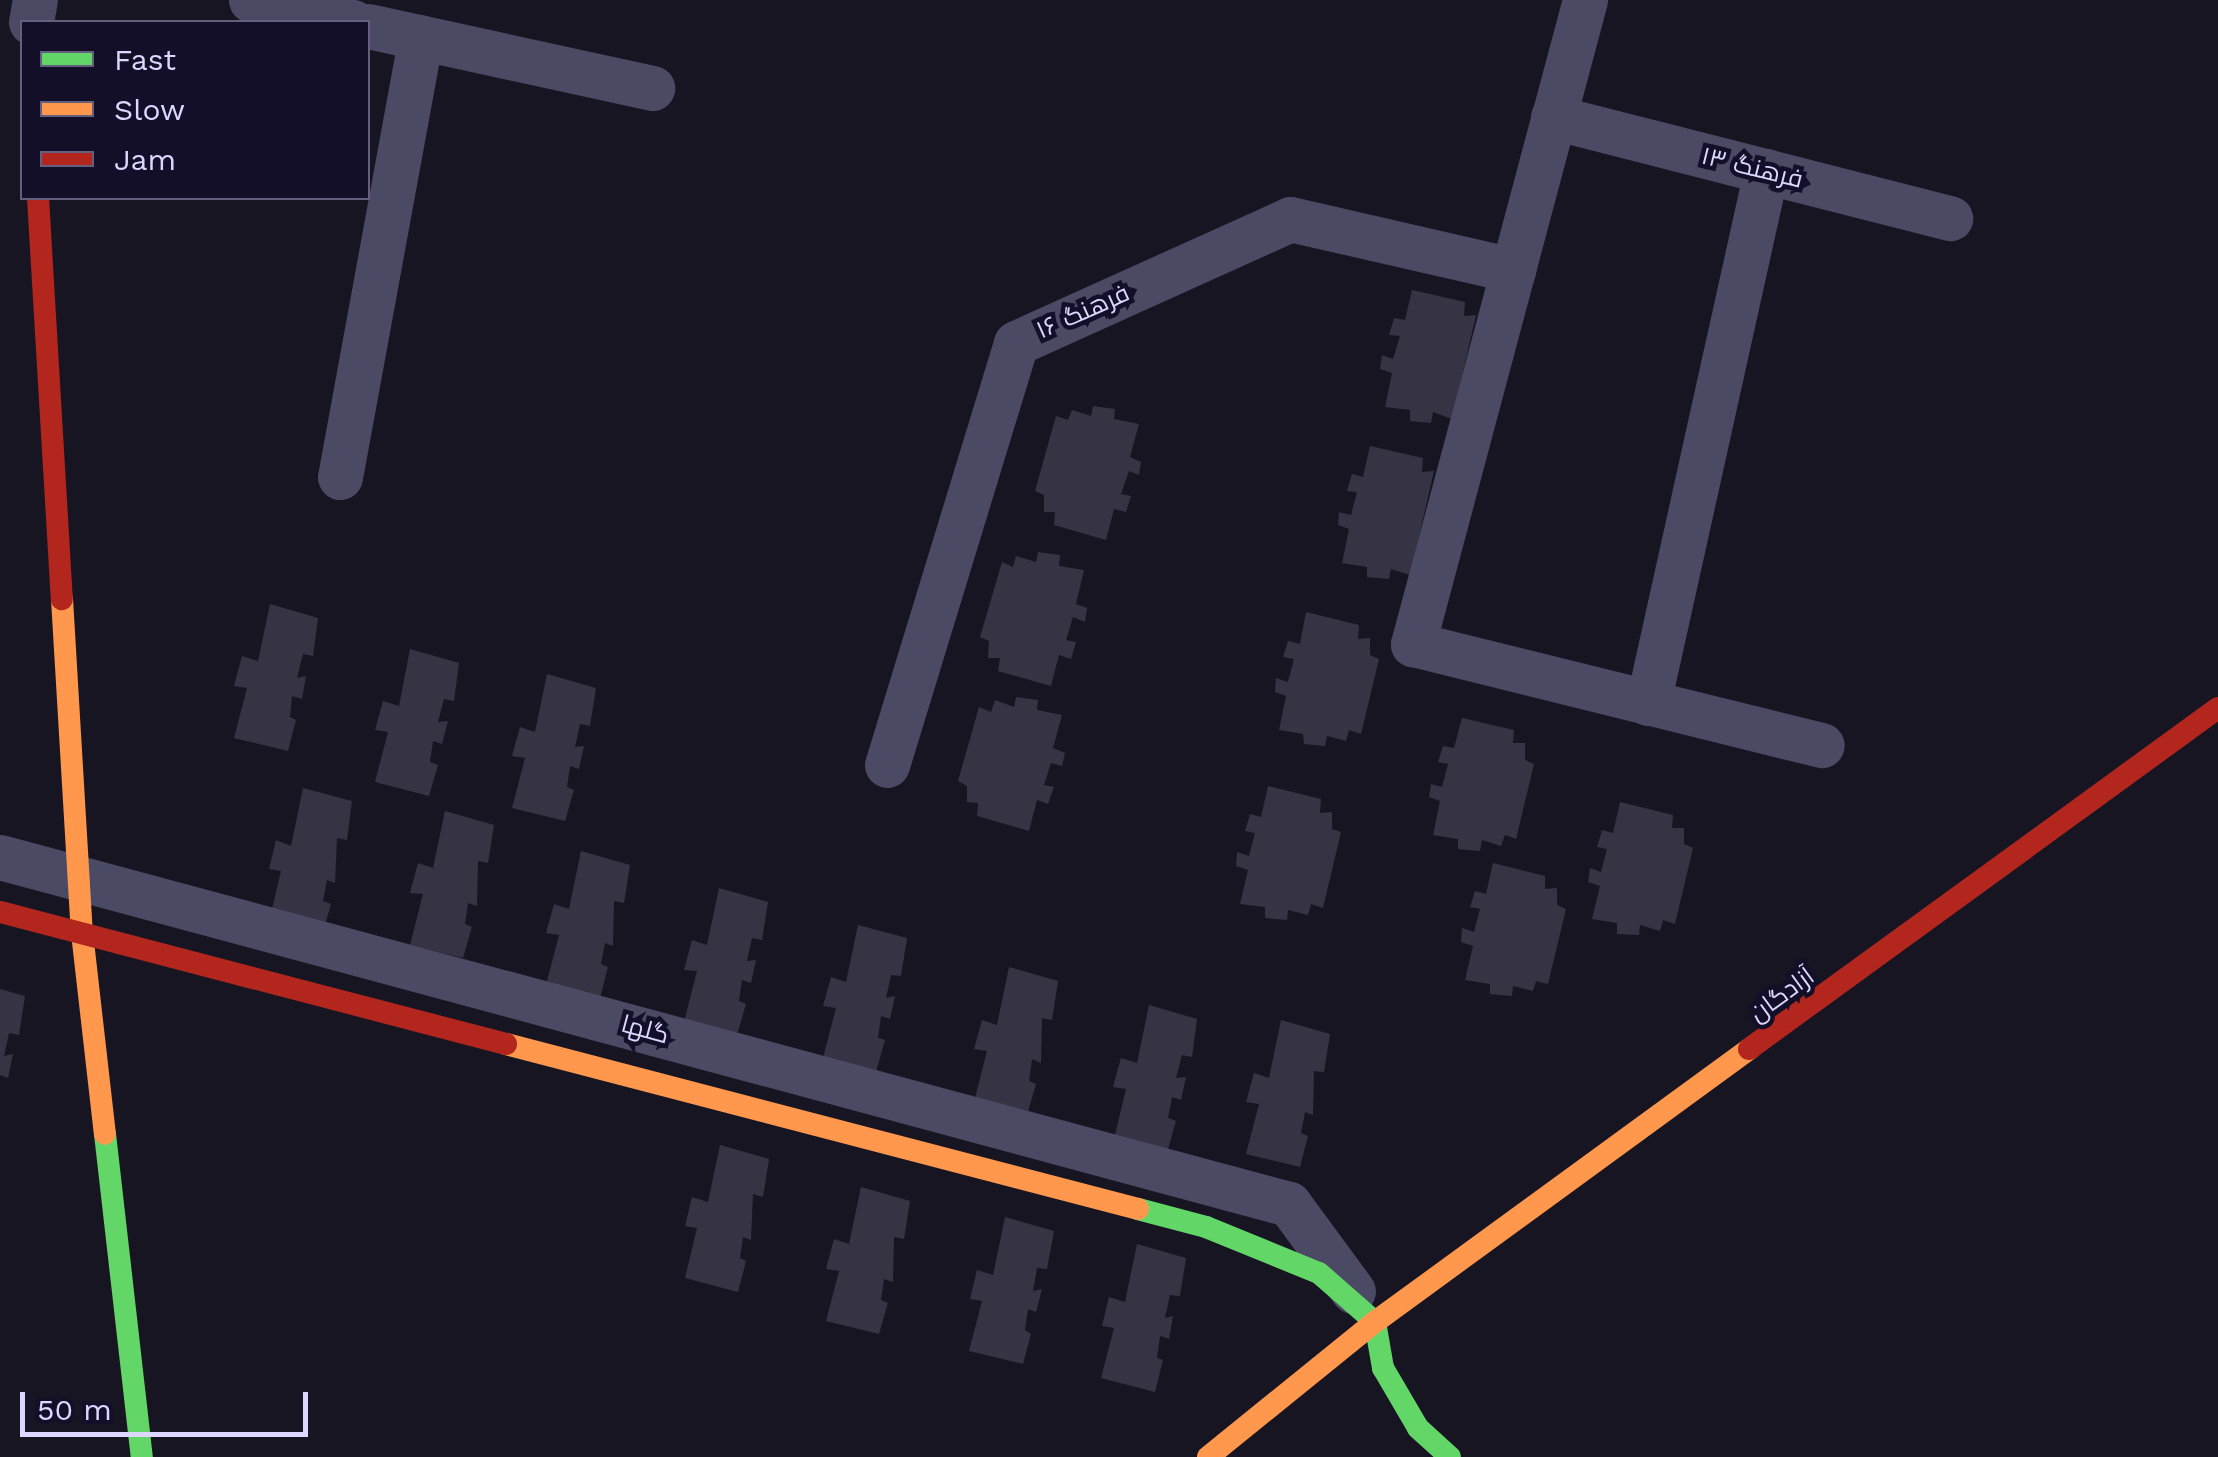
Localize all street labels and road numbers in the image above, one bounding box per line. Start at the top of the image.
street label: فرهنگ ۱۳ [1698,141,1806,195]
street label: فرهنگ ۱۶ [1032,278,1134,346]
street label: آزادگان [1744,961,1820,1029]
street label: گلها [618,1009,672,1051]

